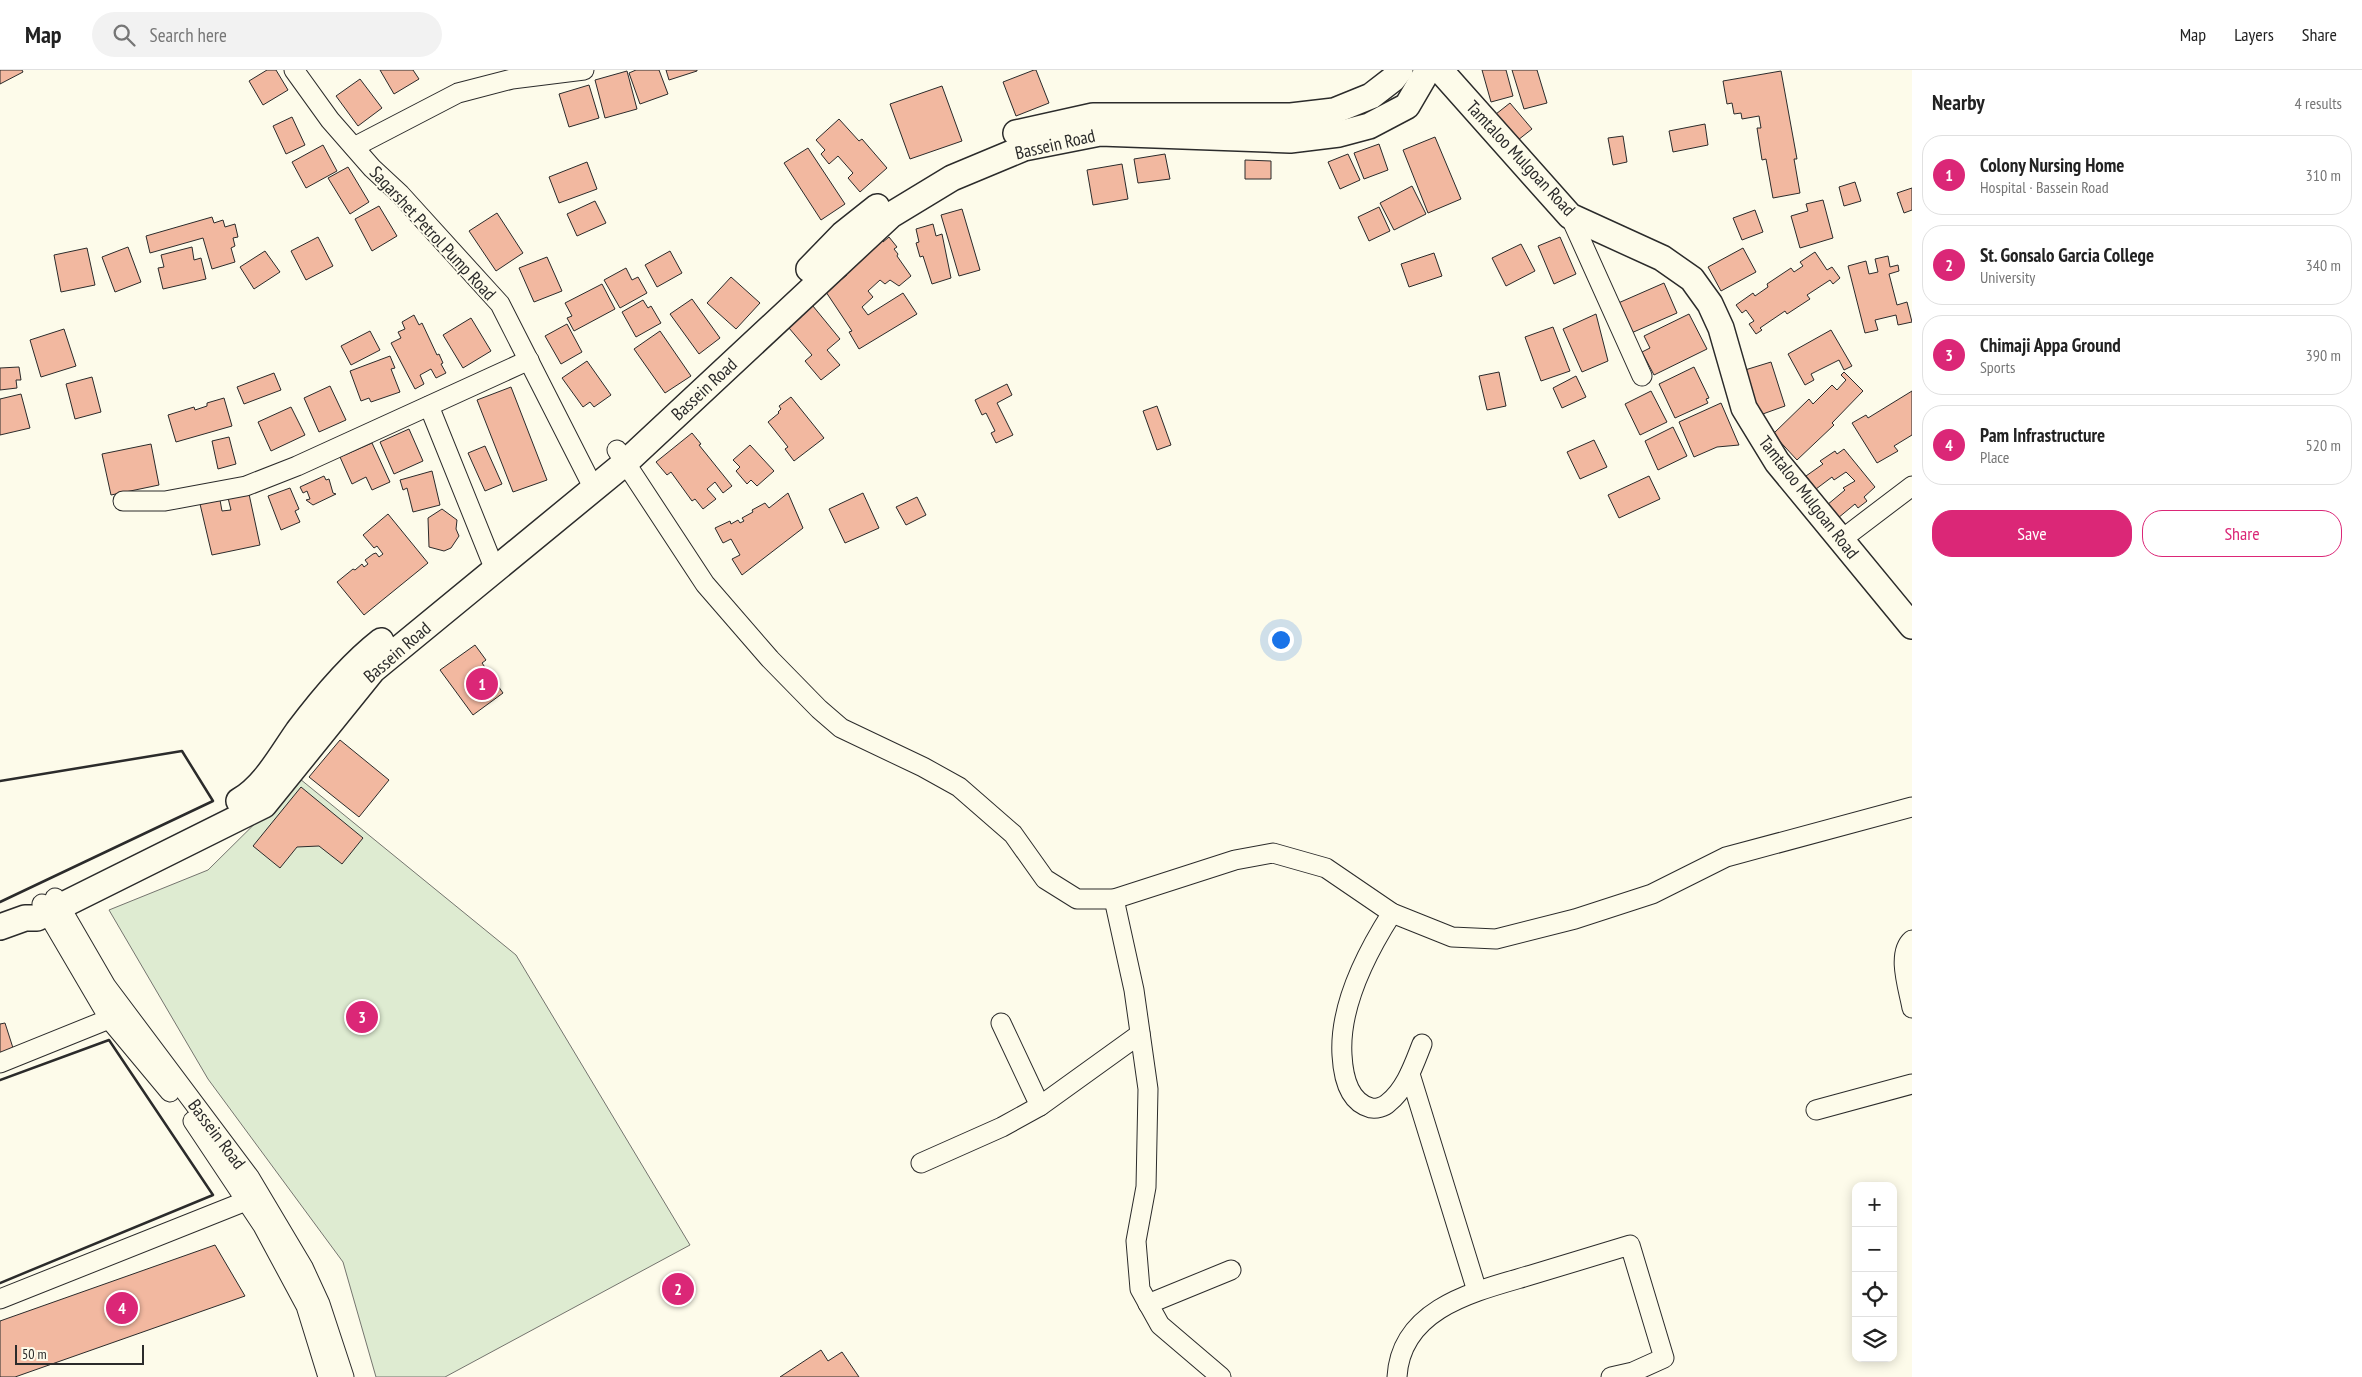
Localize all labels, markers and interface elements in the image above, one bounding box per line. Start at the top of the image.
search box [92,12,442,57]
text: Map [25,19,62,50]
icon: search [110,21,138,49]
text: Search here [150,23,227,47]
text: Map [2180,23,2206,46]
text: Layers [2234,23,2274,46]
text: Share [2302,23,2337,46]
text: Nearby [1932,89,1985,116]
text: 4 results [2295,93,2342,113]
street label: Tamtaloo Mulgoan Road [1462,95,1580,221]
street label: Bassein Road [1013,124,1097,164]
text: Colony Nursing Home [1980,153,2125,177]
street label: Sagarshet Petrol Pump Road [365,161,501,305]
text: 1 [1945,165,1953,185]
text: 310 m [2306,165,2341,185]
text: Hospital · Bassein Road [1980,177,2109,197]
text: St. Gonsalo Garcia College [1980,243,2154,267]
text: 2 [1945,255,1953,275]
text: 340 m [2306,255,2341,275]
text: University [1980,267,2035,287]
text: Chimaji Appa Ground [1980,333,2121,357]
text: 3 [1945,345,1953,365]
text: 390 m [2306,345,2341,365]
street label: Bassein Road [666,353,742,425]
text: Sports [1980,357,2015,377]
text: Pam Infrastructure [1980,423,2105,447]
street label: Tamtaloo Mulgoan Road [1754,431,1864,563]
text: 4 [1945,435,1953,455]
text: 520 m [2306,435,2341,455]
text: Place [1980,447,2009,467]
button: Save [1932,510,2132,557]
button: Share [2142,510,2342,557]
street label: Bassein Road [359,617,435,687]
your location [1268,627,1294,653]
pin: 1 [466,665,498,703]
pin: 3 [346,998,378,1036]
street label: Bassein Road [183,1094,251,1174]
map controls [1852,1182,1897,1362]
button: + [1852,1182,1897,1227]
button: − [1852,1227,1897,1272]
pin: 2 [662,1270,694,1308]
button: locate [1852,1272,1897,1317]
pin: 4 [106,1289,138,1327]
button: layers [1852,1317,1897,1362]
scale bar [15,1342,144,1365]
text: 50 m [22,1345,47,1363]

